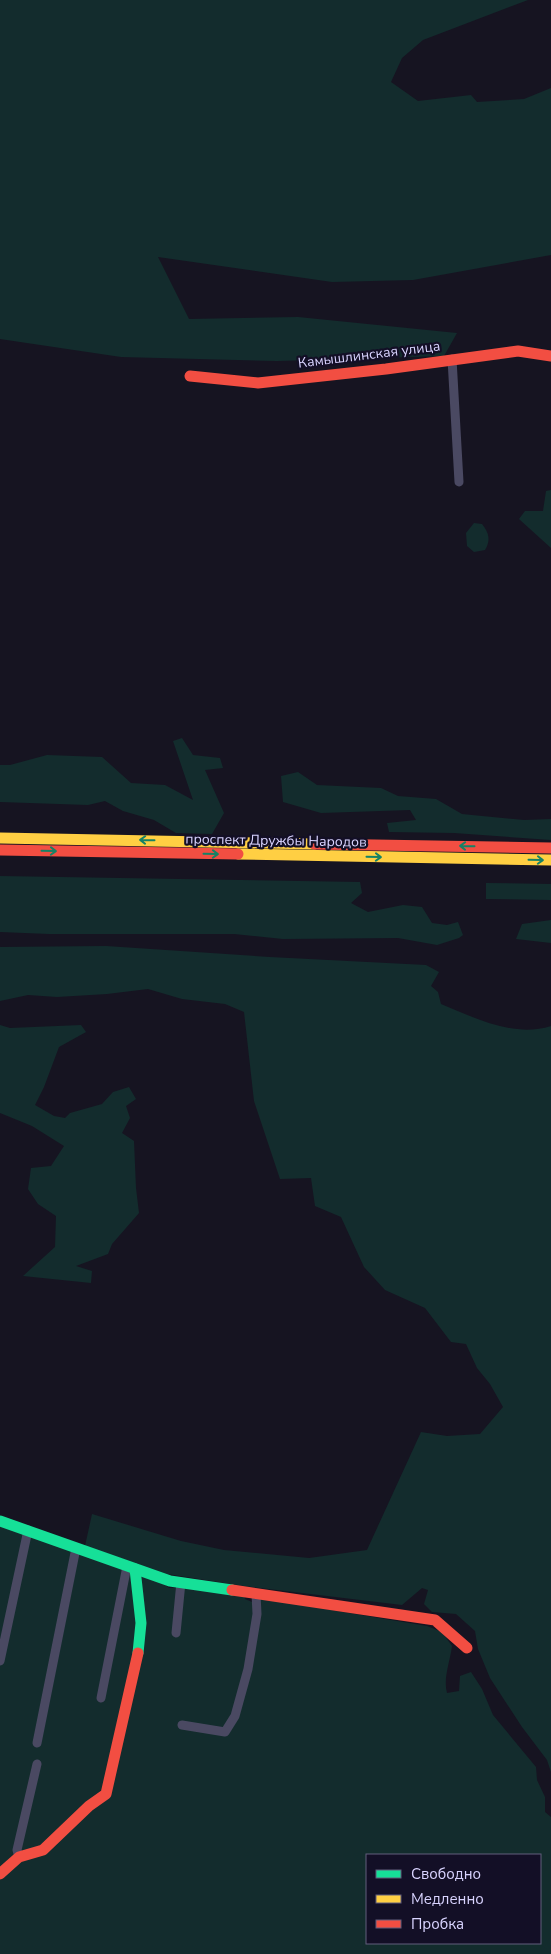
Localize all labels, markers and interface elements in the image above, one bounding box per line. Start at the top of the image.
street label: Камышлинская улица [297,336,441,373]
street label: проспект Дружбы Народов [185,829,367,852]
one-way arrow [140,835,156,845]
one-way arrow [460,841,476,851]
one-way arrow [40,846,56,856]
one-way arrow [202,849,219,859]
one-way arrow [365,852,381,862]
one-way arrow [528,855,544,864]
legend [366,1854,541,1944]
text: Свободно [411,1864,481,1884]
text: Медленно [411,1889,484,1909]
text: Пробка [411,1914,464,1934]

